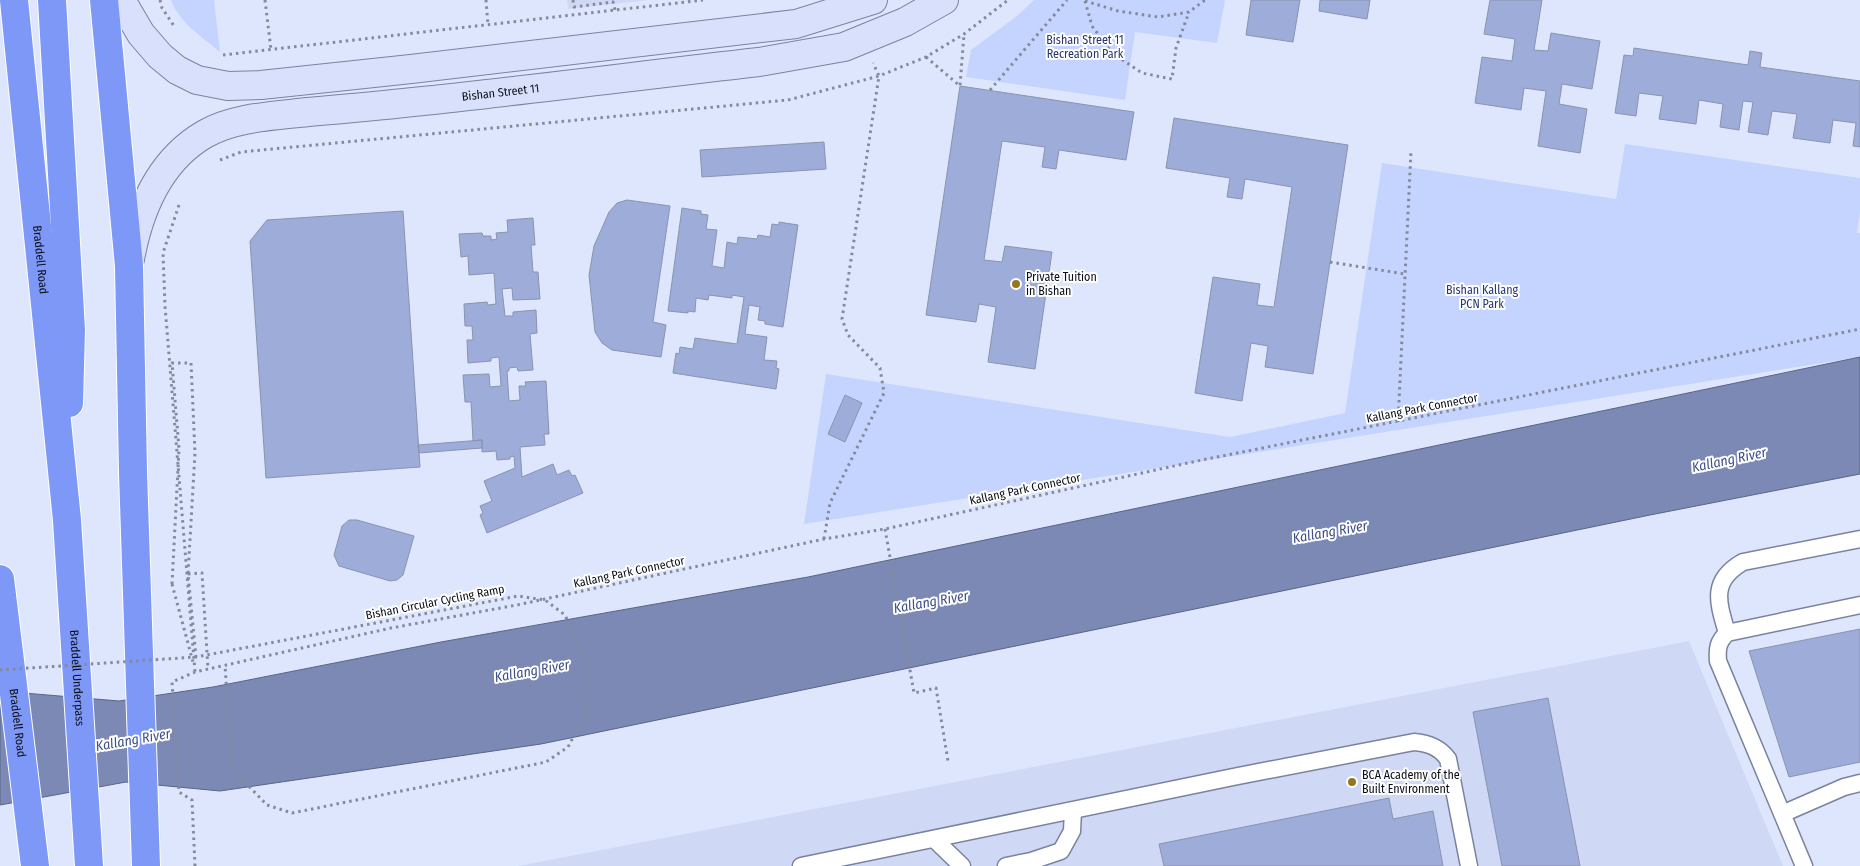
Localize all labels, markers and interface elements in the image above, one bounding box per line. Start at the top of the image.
park label: Bishan Street 11 Recreation Park [1046,33,1124,61]
street label: Bishan Street 11 [461,81,540,104]
street label: Braddell Road [30,225,51,295]
place label: Private Tuition in Bishan [1026,270,1097,298]
marker: Private Tuition in Bishan [1010,278,1022,290]
park label: Bishan Kallang PCN Park [1446,283,1518,311]
street label: Kallang Park Connector [1365,390,1480,426]
water label: Kallang River [1690,444,1769,476]
street label: Kallang Park Connector [968,470,1083,508]
water label: Kallang River [1291,517,1370,547]
street label: Kallang Park Connector [572,553,687,591]
street label: Bishan Circular Cycling Ramp [364,582,506,622]
water label: Kallang River [892,587,971,617]
street label: Braddell Underpass [67,629,87,727]
water label: Kallang River [493,656,572,686]
street label: Braddell Road [6,688,29,758]
water label: Kallang River [94,725,173,755]
place label: BCA Academy of the Built Environment [1362,768,1460,796]
marker: BCA Academy of the Built Environment [1346,776,1358,788]

